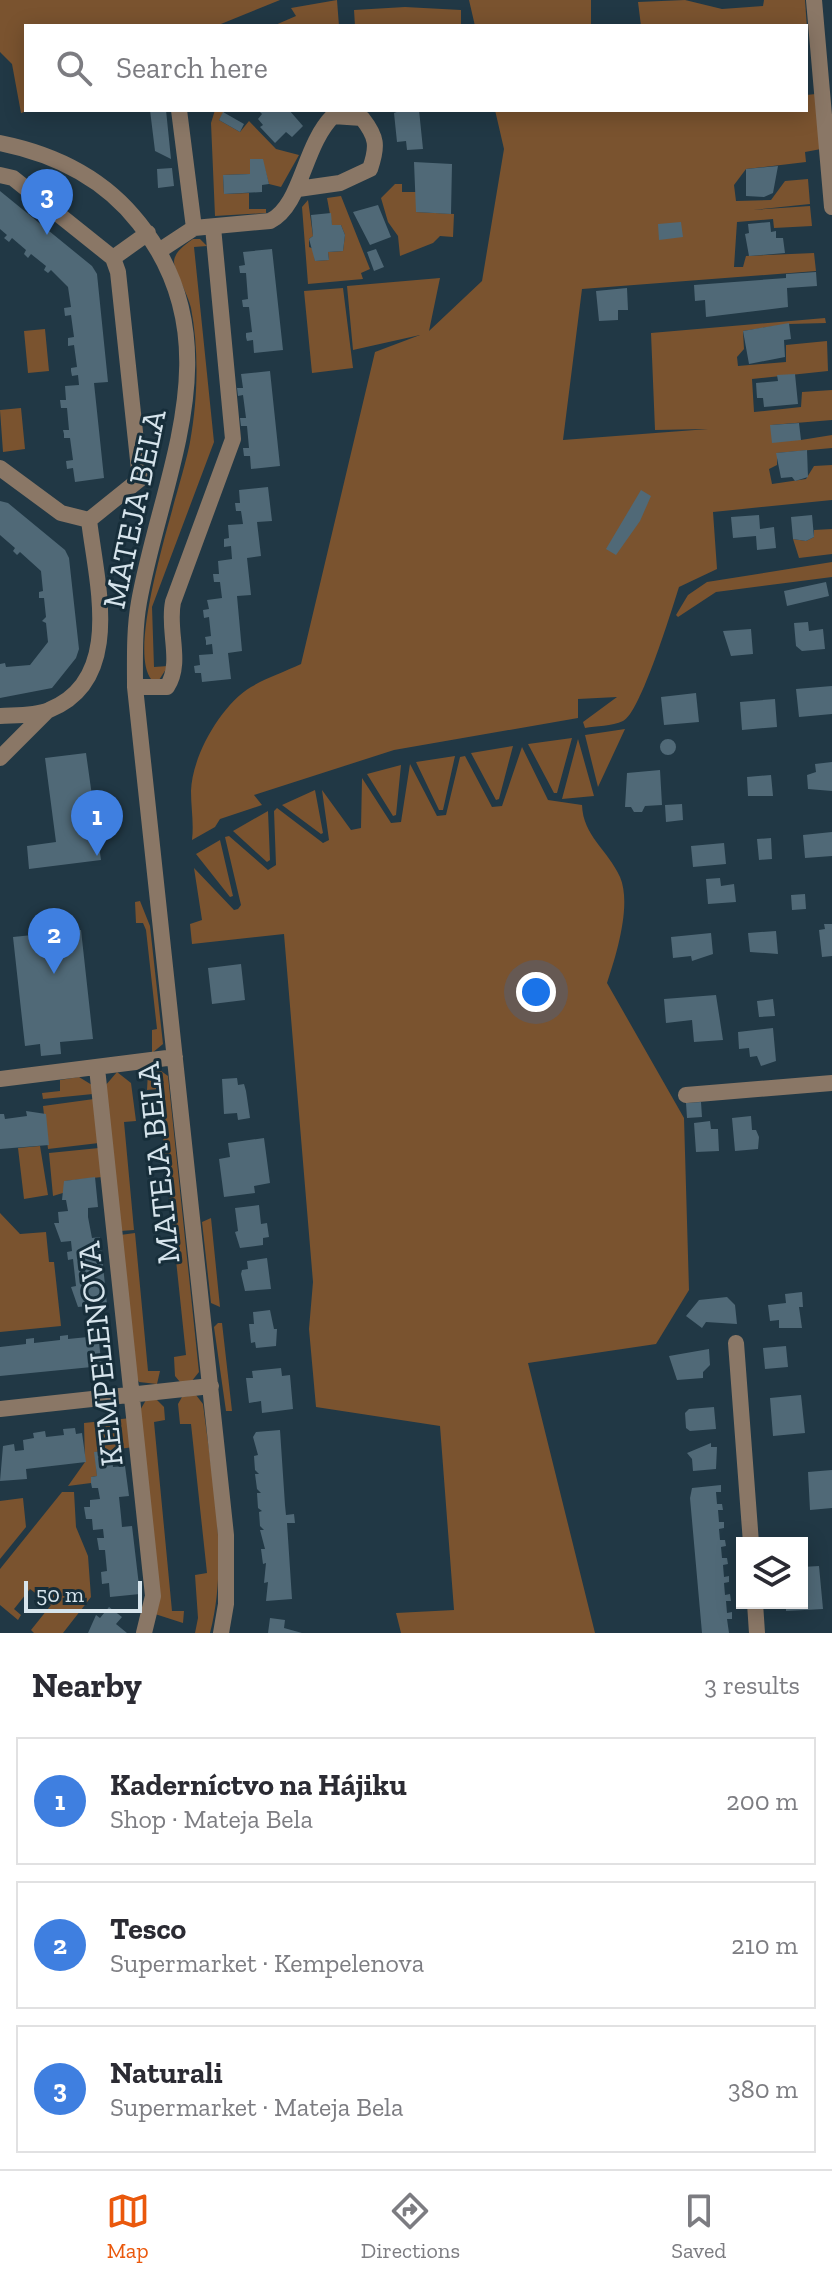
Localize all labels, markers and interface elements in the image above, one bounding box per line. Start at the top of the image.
search box [24,24,808,112]
icon: search [52,46,96,90]
text: Search here [116,50,268,86]
pin: 3 [21,169,73,235]
street label: MATEJA BELA [94,406,174,612]
pin: 1 [71,790,123,856]
pin: 2 [28,908,80,974]
your location [516,972,556,1012]
street label: MATEJA BELA [128,1060,187,1266]
street label: KEMPELENOVA [69,1239,131,1468]
map controls [736,1537,808,1609]
button: layers [736,1537,808,1609]
scale bar [24,1577,142,1613]
text: 50 m [36,1581,84,1608]
text: Nearby [32,1665,142,1706]
text: 3 results [704,1669,800,1701]
text: Kaderníctvo na Hájiku [110,1767,407,1803]
text: 1 [55,1785,65,1817]
text: 200 m [726,1785,798,1817]
text: Shop · Mateja Bela [110,1803,313,1835]
text: Tesco [110,1911,186,1947]
text: 2 [53,1929,67,1961]
text: 210 m [731,1929,798,1961]
text: Supermarket · Kempelenova [110,1947,424,1979]
text: Naturali [110,2055,223,2091]
text: 3 [53,2073,67,2105]
text: 380 m [728,2073,798,2105]
text: Supermarket · Mateja Bela [110,2091,404,2123]
tab: Map [106,2189,150,2264]
tab: Directions [361,2189,460,2264]
tab: Saved [671,2189,726,2264]

